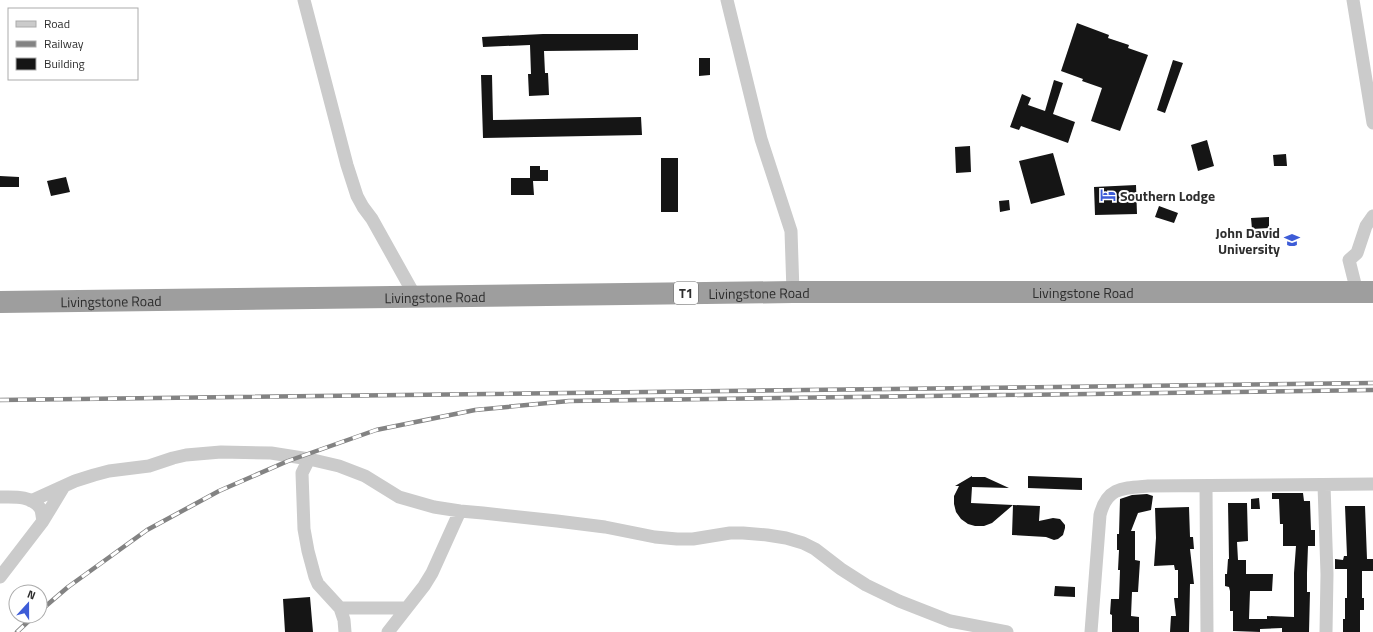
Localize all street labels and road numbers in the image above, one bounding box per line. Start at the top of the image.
street label: Livingstone Road [708,281,810,304]
road number: T1 [674,282,698,304]
street label: Livingstone Road [1032,282,1134,303]
street label: Livingstone Road [384,285,486,308]
street label: Livingstone Road [60,289,162,312]

